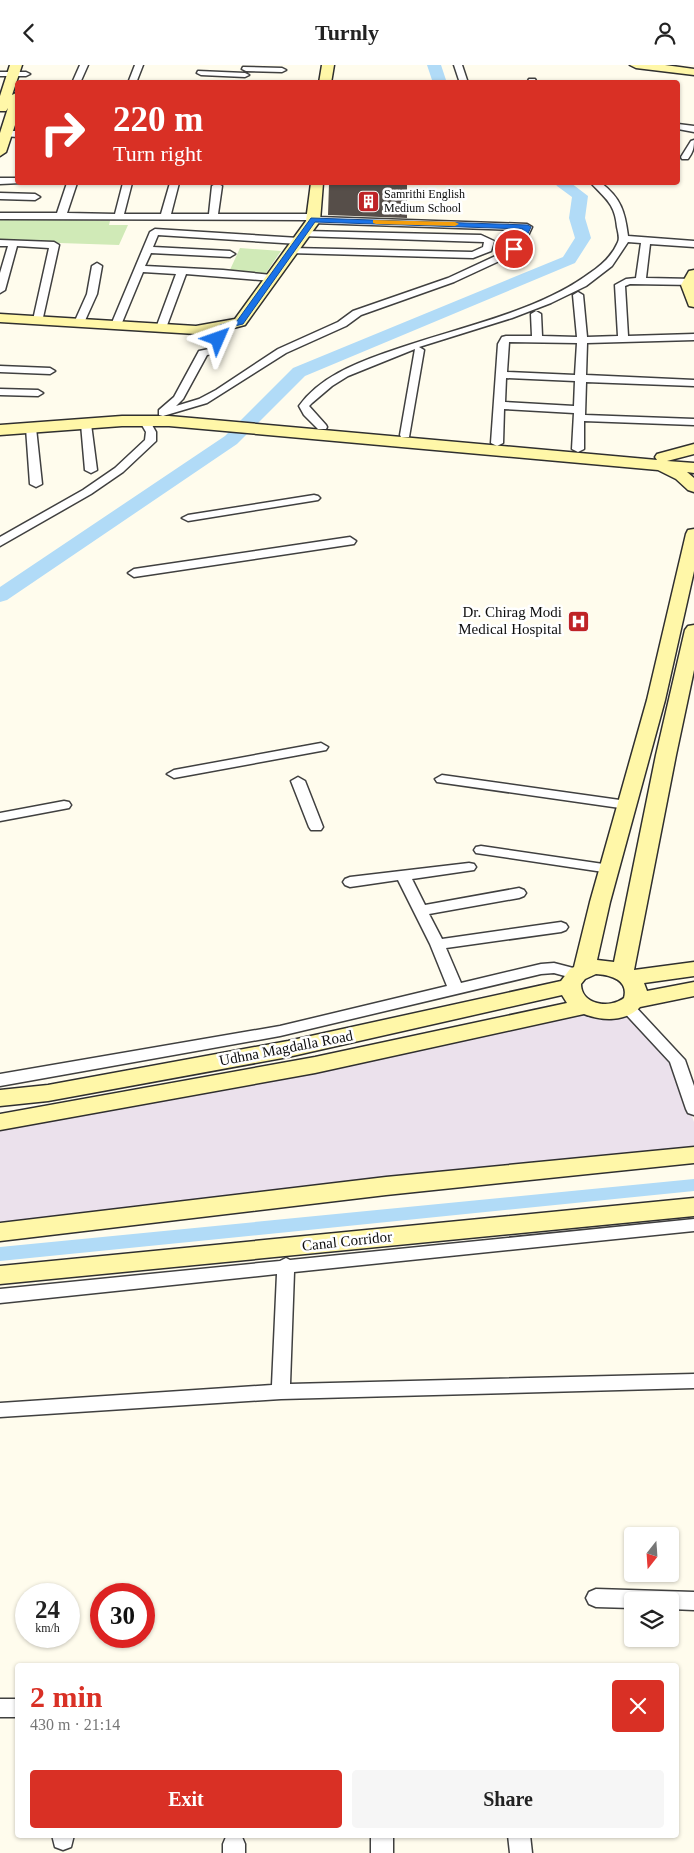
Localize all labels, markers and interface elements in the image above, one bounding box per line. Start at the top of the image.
icon: back [15,19,43,47]
icon: person [651,19,679,47]
text: Turnly [315,20,379,45]
icon: right [30,100,95,165]
text: 220 m [113,100,203,139]
text: Turn right [113,141,202,166]
place label: Samrithi English Medium School [384,187,465,215]
building icon: Samrithi English Medium School [356,189,380,213]
pin [493,228,535,270]
icon: arrive [500,235,528,263]
position arrow [191,312,243,364]
place label: Dr. Chirag Modi Medical Hospital [458,604,562,637]
hospital icon: Dr. Chirag Modi Medical Hospital [566,609,590,633]
street label: Udhna Magdalla Road [218,1027,355,1069]
street label: Canal Corridor [301,1228,393,1254]
north arrow [624,1527,679,1583]
map controls [624,1527,679,1647]
speed limit sign: 30 [90,1583,155,1648]
button: layers [624,1592,679,1647]
text: 24 [35,1596,60,1623]
text: km/h [35,1621,60,1635]
text: 2 min [30,1680,103,1713]
button: close [612,1680,664,1732]
text: 430 m · 21:14 [30,1716,120,1733]
button: Exit [30,1770,342,1828]
button: Share [352,1770,664,1828]

